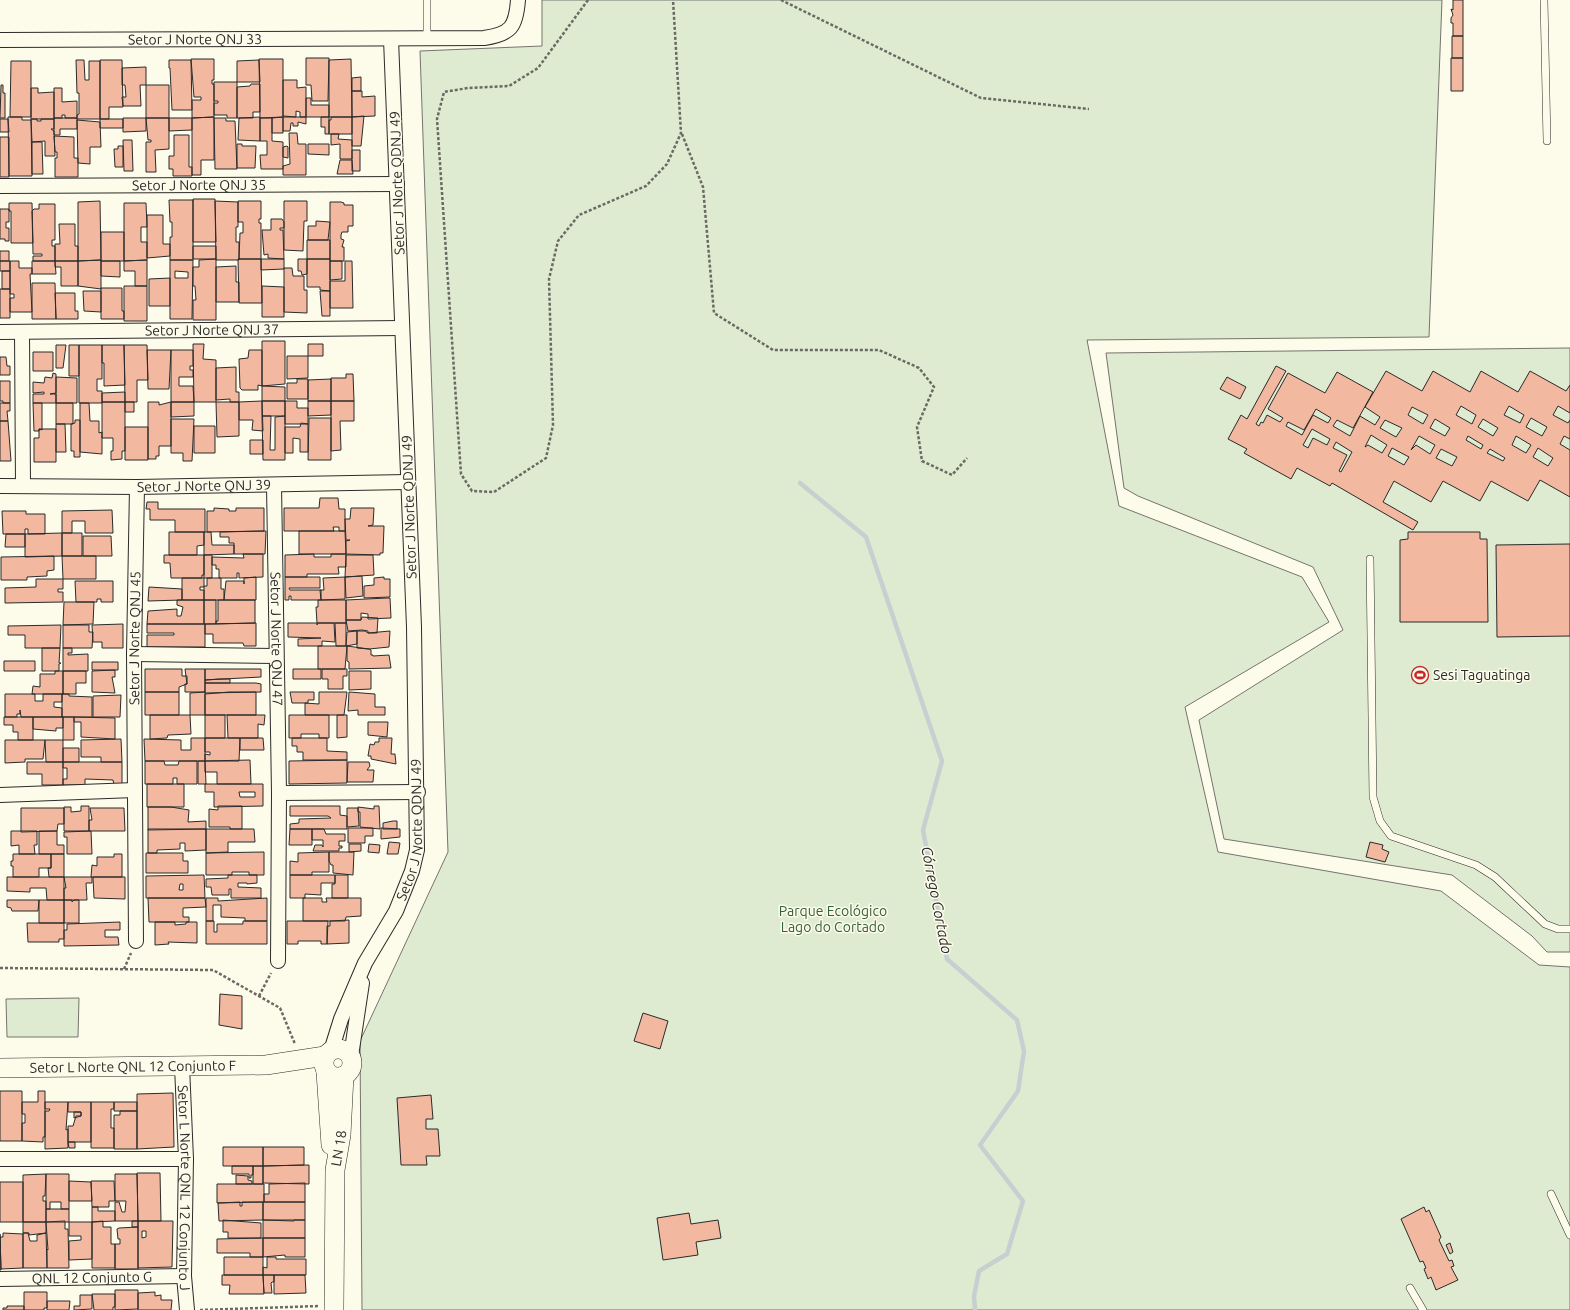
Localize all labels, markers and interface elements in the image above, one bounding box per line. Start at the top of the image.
street label: Setor J Norte QNJ 33 [128,31,262,47]
street label: Setor J Norte QDNJ 49 [386,111,408,255]
street label: Setor J Norte QNJ 35 [132,177,266,193]
street label: Setor J Norte QNJ 37 [145,321,279,339]
street label: Setor J Norte QDNJ 49 [398,435,420,579]
street label: Setor J Norte QNJ 39 [137,477,271,495]
street label: Setor J Norte QNJ 45 [126,571,143,705]
street label: Setor J Norte QNJ 47 [267,572,286,706]
sports icon: Sesi Taguatinga [1410,665,1430,685]
place label: Sesi Taguatinga [1433,667,1531,683]
street label: Setor J Norte QDNJ 49 [393,759,426,903]
water label: Córrego Cortado [918,845,956,955]
park label: Parque Ecológico Lago do Cortado [779,903,887,935]
street label: Setor L Norte QNL 12 Conjunto F [30,1057,236,1076]
street label: Setor L Norte QNL 12 Conjunto J [175,1085,194,1291]
street label: LN 18 [328,1130,349,1167]
street label: QNL 12 Conjunto G [32,1269,152,1286]

